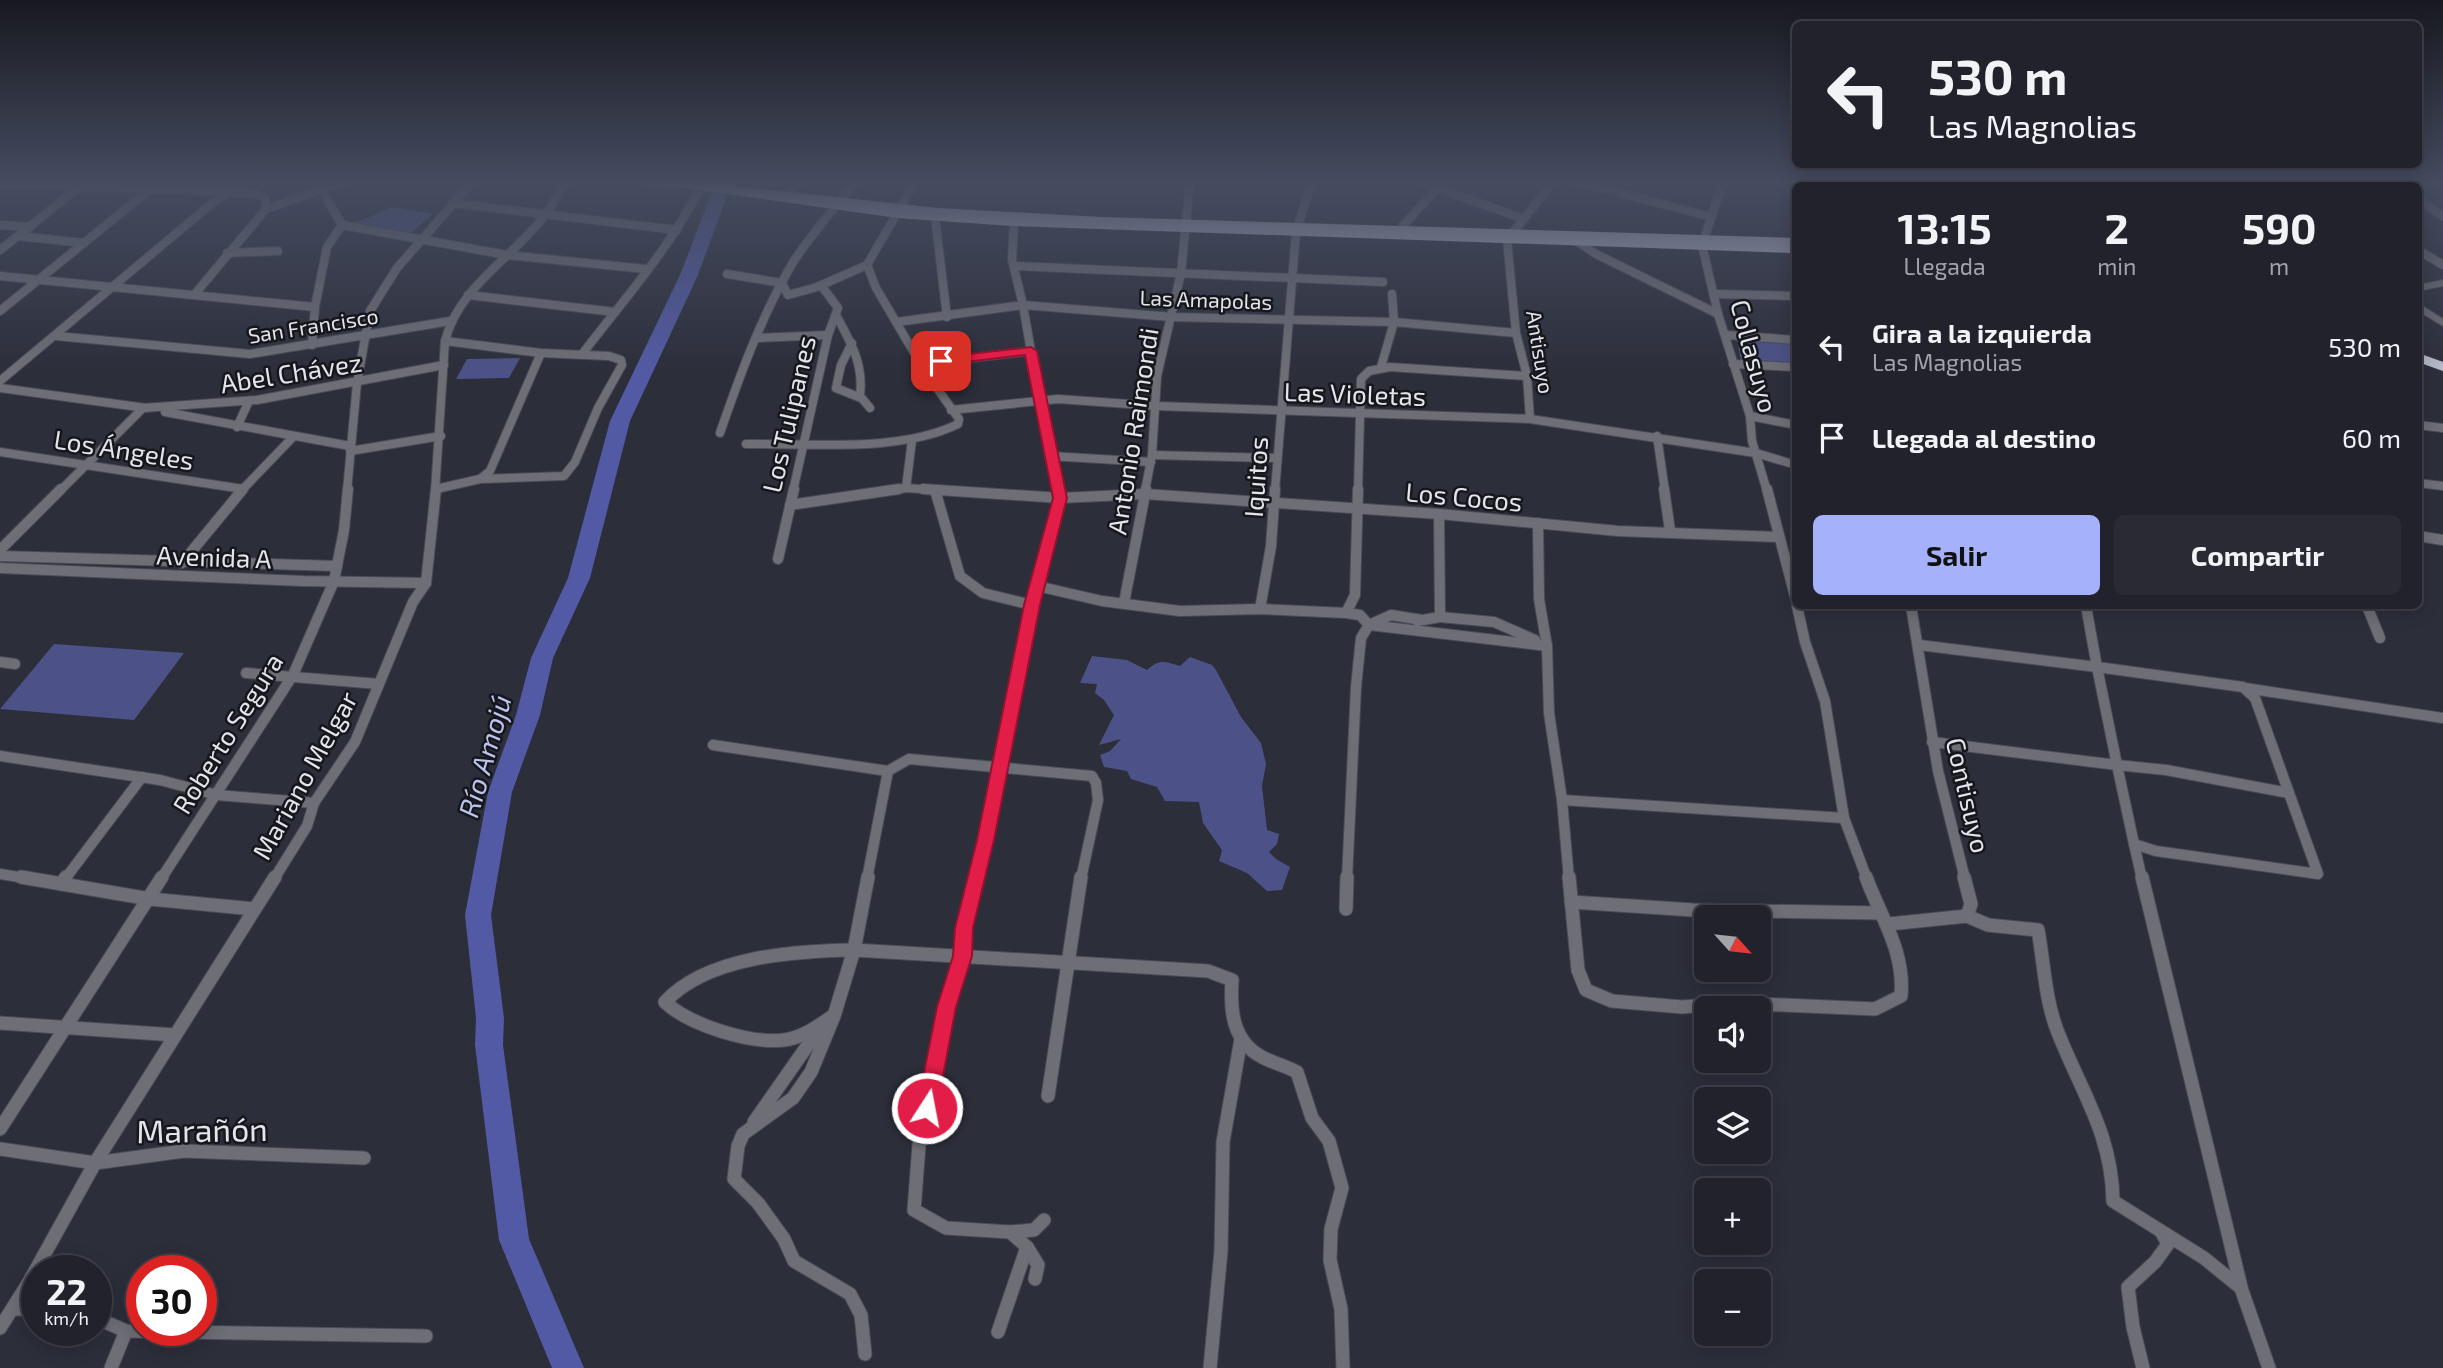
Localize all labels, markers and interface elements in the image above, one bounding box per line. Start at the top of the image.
text: 530 m [1928,46,2068,105]
icon: left [1813,49,1904,140]
text: Las Magnolias [1928,106,2137,144]
text: 13:15 [1898,202,1992,252]
text: 2 [2105,202,2129,252]
text: 590 [2242,202,2316,252]
text: Llegada [1904,252,1986,280]
text: min [2097,252,2136,280]
text: m [2269,252,2289,280]
street label: Las Amapolas [1139,284,1273,314]
street label: Collasuyo [1725,296,1785,416]
street label: San Francisco [246,302,380,348]
street label: Antisuyo [1522,309,1560,395]
text: Gira a la izquierda [1872,317,2092,348]
street label: Antonio Raimondi [1100,325,1164,537]
icon: left [1813,328,1851,366]
pin [911,331,971,391]
text: 530 m [2328,331,2401,362]
street label: Los Tulipanes [755,333,821,495]
icon: arrive [922,342,960,380]
street label: Abel Chávez [218,346,364,398]
text: Las Magnolias [1872,348,2022,376]
street label: Las Violetas [1283,375,1427,411]
icon: arrive [1813,419,1851,457]
text: Llegada al destino [1872,422,2096,453]
text: 60 m [2342,422,2401,453]
street label: Los Ángeles [52,423,196,475]
street label: Iquitos [1237,436,1273,518]
street label: Los Cocos [1404,475,1524,517]
button: Salir [1813,515,2100,595]
button: Compartir [2114,515,2401,595]
street label: Avenida A [156,538,272,574]
street label: Roberto Segura [165,647,289,819]
street label: Mariano Melgar [245,686,363,864]
water label: Río Amojú [450,691,518,821]
street label: Contisuyo [1941,734,1997,856]
north arrow [1694,905,1771,982]
map controls [1694,905,1771,1346]
button: sound [1694,996,1771,1073]
position arrow [890,1071,964,1145]
button: layers [1694,1087,1771,1164]
street label: Marañón [136,1109,268,1149]
button: + [1694,1178,1771,1255]
speed limit sign: 30 [126,1255,217,1346]
button: − [1694,1269,1771,1346]
text: 22 [46,1270,87,1312]
text: km/h [44,1307,89,1329]

